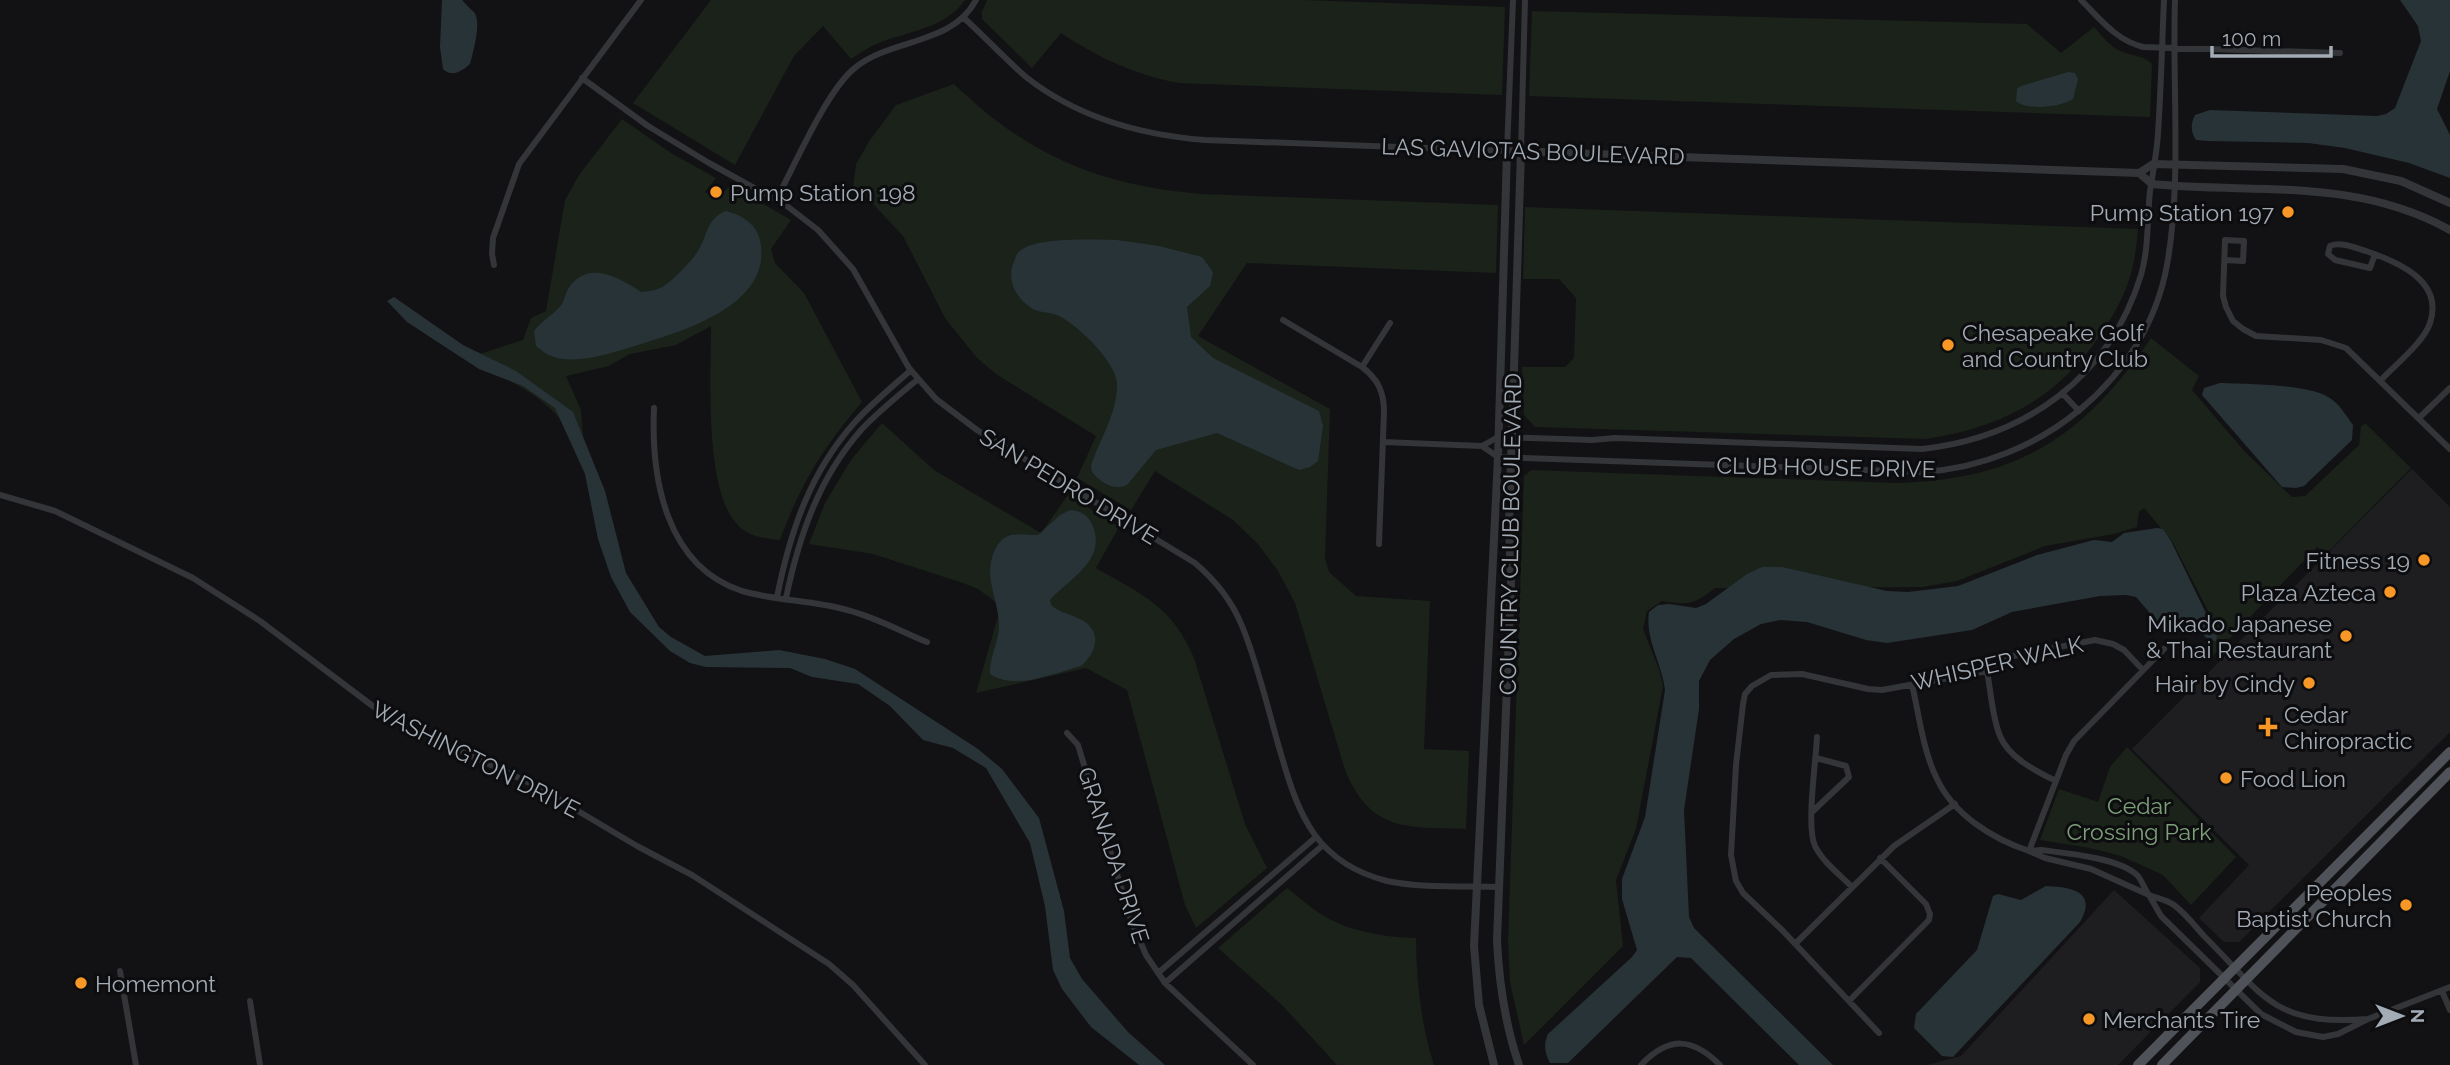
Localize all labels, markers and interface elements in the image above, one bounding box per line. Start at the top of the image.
scale bar [2212,14,2331,58]
text: 100 m [2222,26,2281,51]
street label: LAS GAVIOTAS BOULEVARD [1381,132,1685,170]
place label: Pump Station 198 [730,179,916,206]
marker: Pump Station 198 [708,184,724,200]
place label: Pump Station 197 [2090,199,2275,226]
marker: Pump Station 197 [2280,204,2296,220]
place label: Chesapeake Golf and Country Club [1962,319,2148,372]
marker: Chesapeake Golf and Country Club [1940,337,1956,353]
street label: COUNTRY CLUB BOULEVARD [1494,373,1526,695]
street label: SAN PEDRO DRIVE [975,422,1163,550]
street label: CLUB HOUSE DRIVE [1716,452,1936,482]
place label: Fitness 19 [2305,547,2410,574]
marker: Fitness 19 [2416,552,2432,568]
place label: Plaza Azteca [2241,579,2376,606]
marker: Plaza Azteca [2382,584,2398,600]
place label: Mikado Japanese & Thai Restaurant [2146,610,2332,663]
marker: Mikado Japanese & Thai Restaurant [2338,628,2354,644]
street label: WHISPER WALK [1908,630,2086,696]
place label: Hair by Cindy [2155,670,2295,697]
marker: Hair by Cindy [2301,675,2317,691]
street label: WASHINGTON DRIVE [368,695,584,823]
place label: Cedar Chiropractic [2284,701,2412,754]
marker: Cedar Chiropractic [2258,717,2278,737]
street label: GRANADA DRIVE [1073,764,1155,946]
place label: Food Lion [2240,765,2346,792]
marker: Food Lion [2218,770,2234,786]
park label: Cedar Crossing Park [2067,792,2211,845]
place label: Peoples Baptist Church [2236,879,2392,932]
marker: Peoples Baptist Church [2398,897,2414,913]
place label: Homemont [95,970,216,997]
marker: Homemont [73,975,89,991]
north arrow [2366,981,2436,1051]
place label: Merchants Tire [2103,1006,2260,1033]
text: N [2407,1009,2429,1023]
marker: Merchants Tire [2081,1011,2097,1027]

